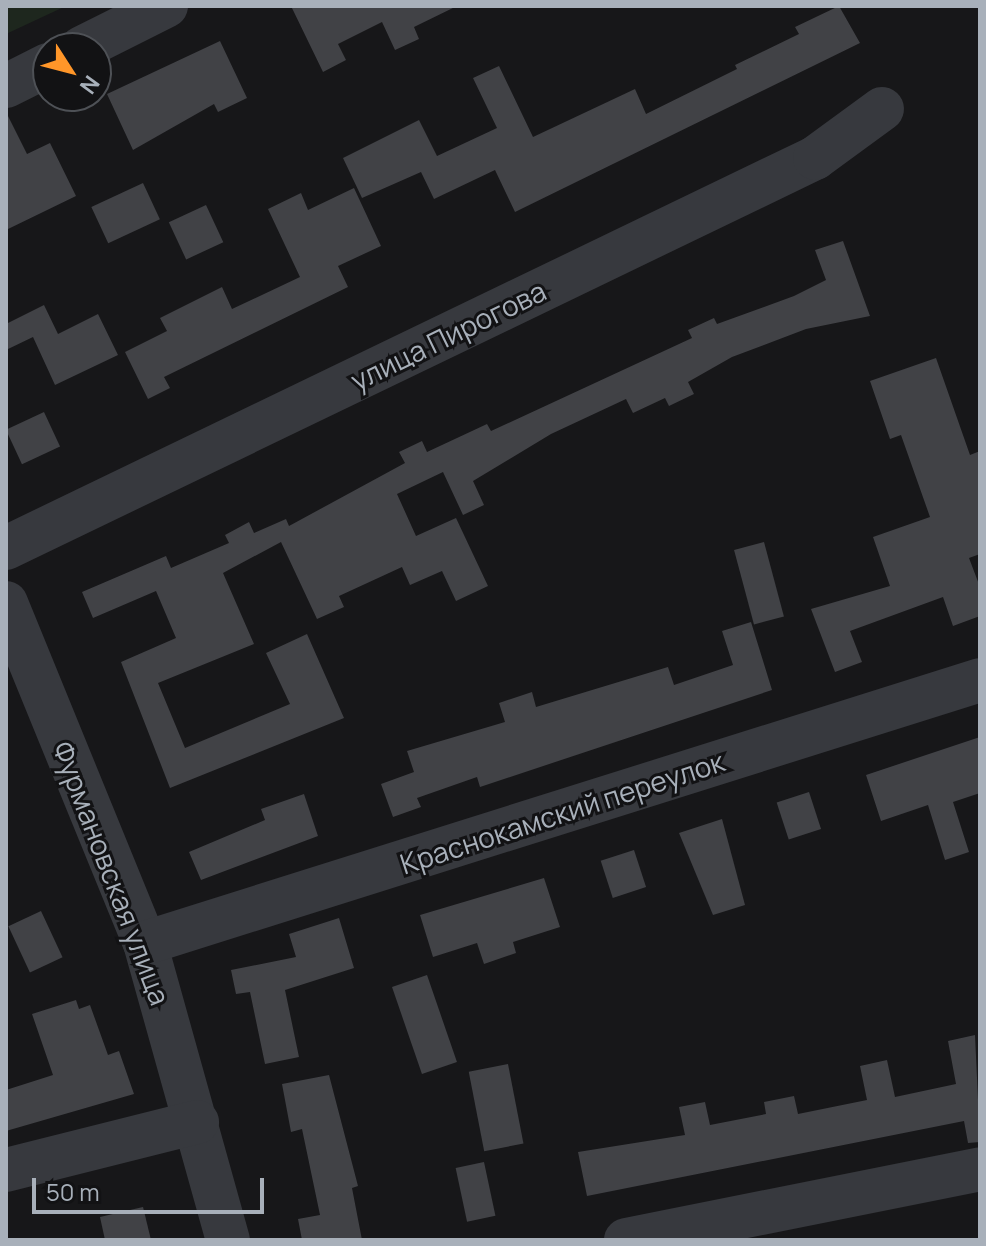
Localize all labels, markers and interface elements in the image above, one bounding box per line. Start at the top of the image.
north arrow [32,32,112,112]
text: N [73,70,107,100]
street label: улица Пирогова [345,273,551,397]
street label: Фурмановская улица [46,737,178,1009]
street label: Краснокамский переулок [396,744,728,880]
scale bar [36,1162,268,1212]
text: 50 m [46,1175,100,1208]

